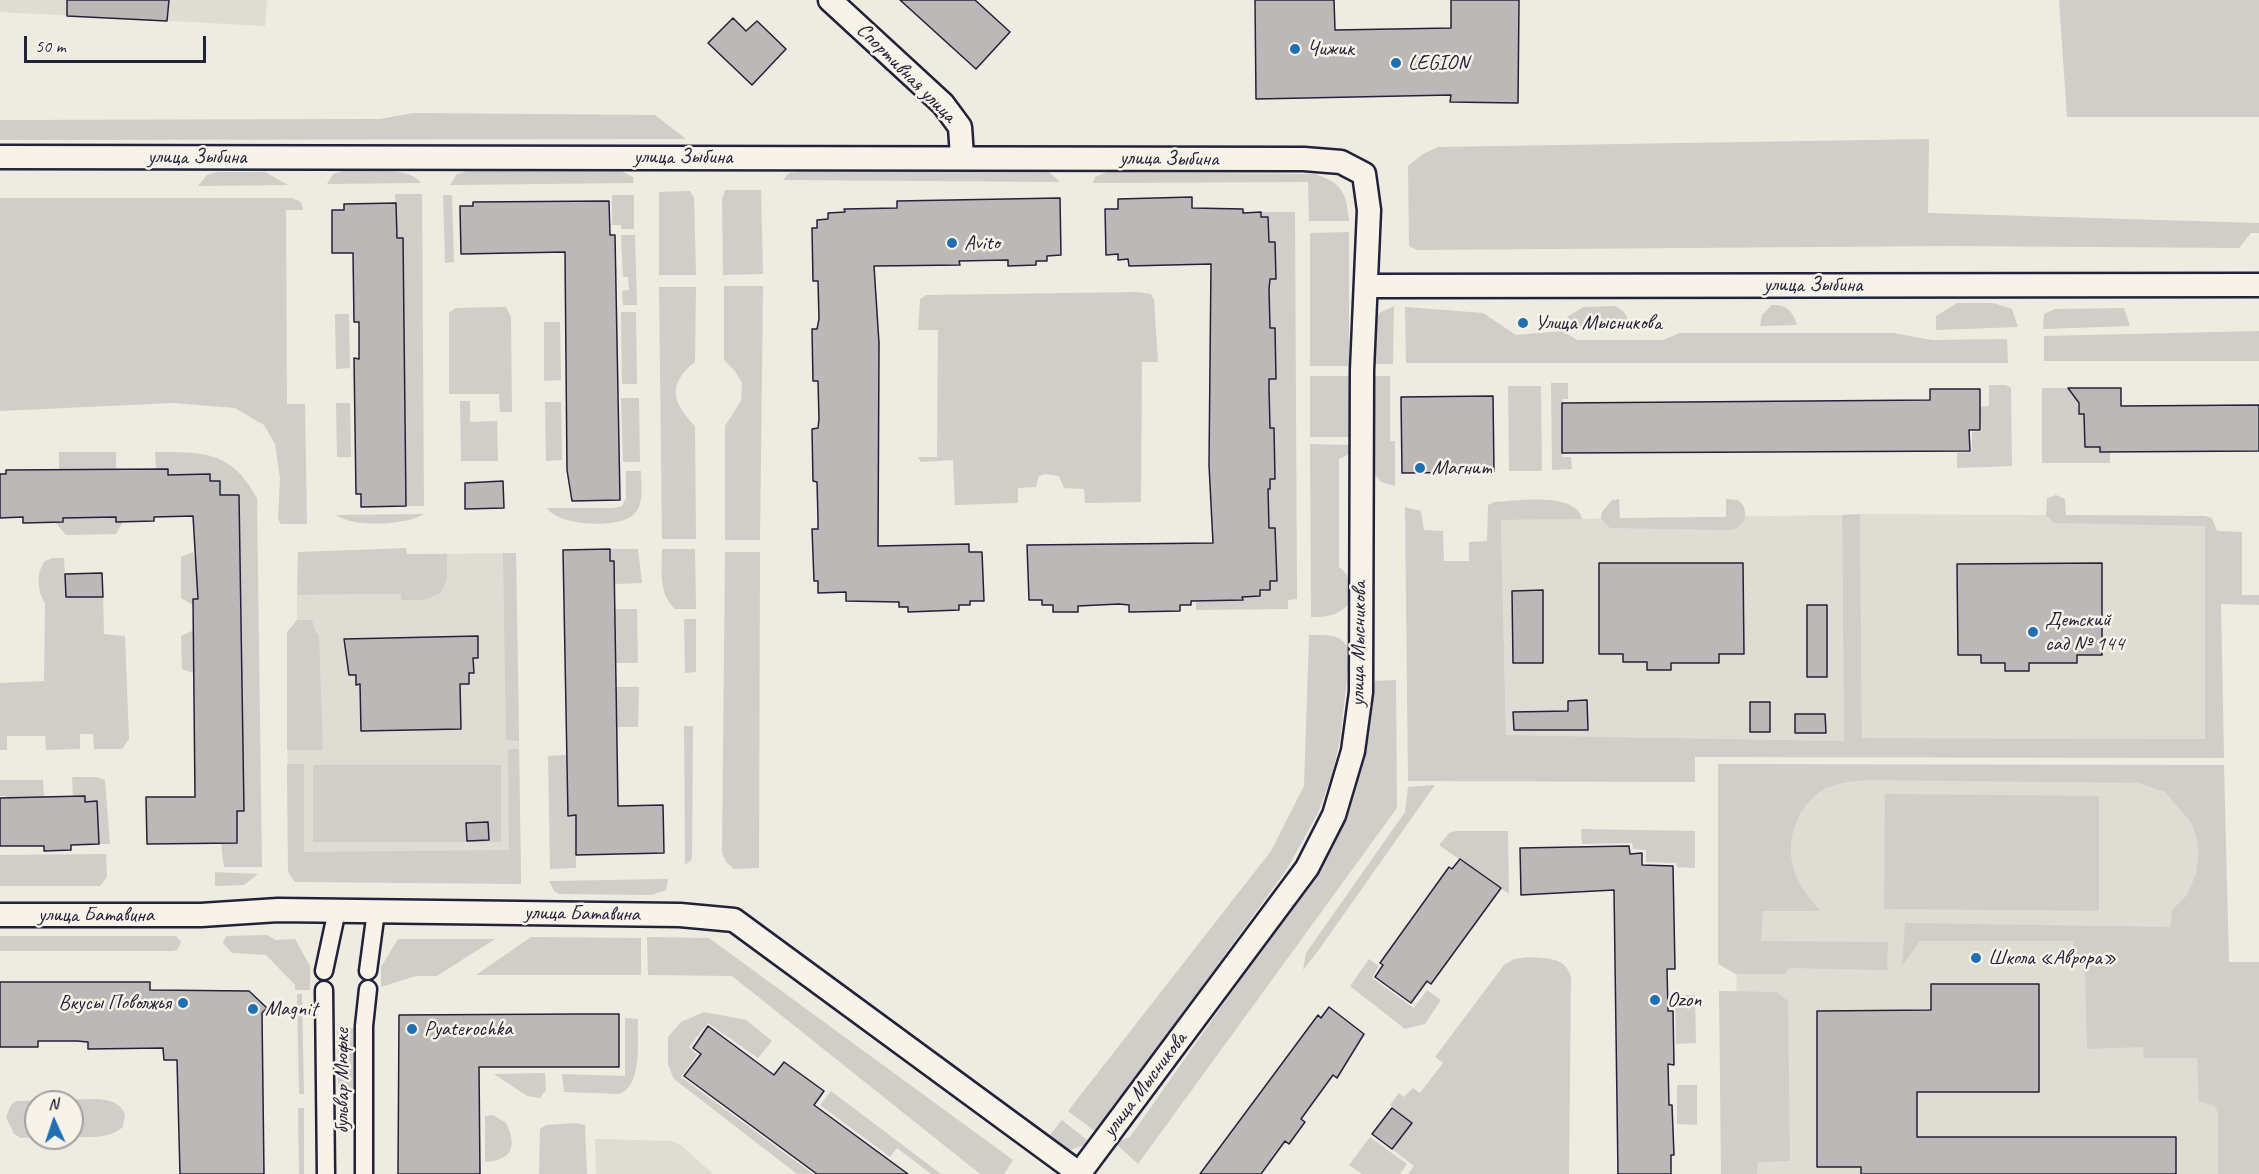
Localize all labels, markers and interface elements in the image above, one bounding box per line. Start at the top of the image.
street label: Спортивная улица [851,18,961,128]
scale bar [27,24,208,62]
text: 50 m [35,35,66,57]
place label: Чижик [1307,36,1354,62]
marker: Чижик [1288,42,1302,56]
place label: LEGION [1408,50,1469,76]
marker: LEGION [1389,56,1403,70]
street label: улица Зыбина [147,144,247,170]
street label: улица Зыбина [633,144,733,170]
street label: улица Зыбина [1119,146,1219,172]
place label: Avito [964,230,1000,256]
marker: Avito [945,236,959,250]
street label: улица Зыбина [1763,272,1863,298]
place label: Улица Мысникова [1535,310,1662,336]
marker: Улица Мысникова [1516,316,1530,330]
place label: Магнит [1432,455,1492,481]
marker: Магнит [1413,461,1427,475]
street label: улица Мысникова [1345,581,1373,707]
place label: Детский сад № 144 [2045,607,2124,657]
marker: Детский сад № 144 [2026,625,2040,639]
street label: улица Батавина [524,900,640,928]
street label: улица Батавина [38,902,154,928]
place label: Школа «Аврора» [1988,945,2116,971]
marker: Школа «Аврора» [1969,951,1983,965]
place label: Ozon [1667,987,1702,1013]
place label: Вкусы Поволжья [59,990,171,1016]
marker: Ozon [1648,993,1662,1007]
marker: Вкусы Поволжья [176,996,190,1010]
place label: Magnit [265,996,317,1022]
marker: Magnit [246,1002,260,1016]
place label: Pyaterochka [424,1016,512,1042]
marker: Pyaterochka [405,1022,419,1036]
street label: улица Мысникова [1097,1027,1193,1143]
street label: бульвар Мюфке [329,1028,355,1134]
north arrow [24,1090,84,1150]
text: N [48,1094,59,1114]

